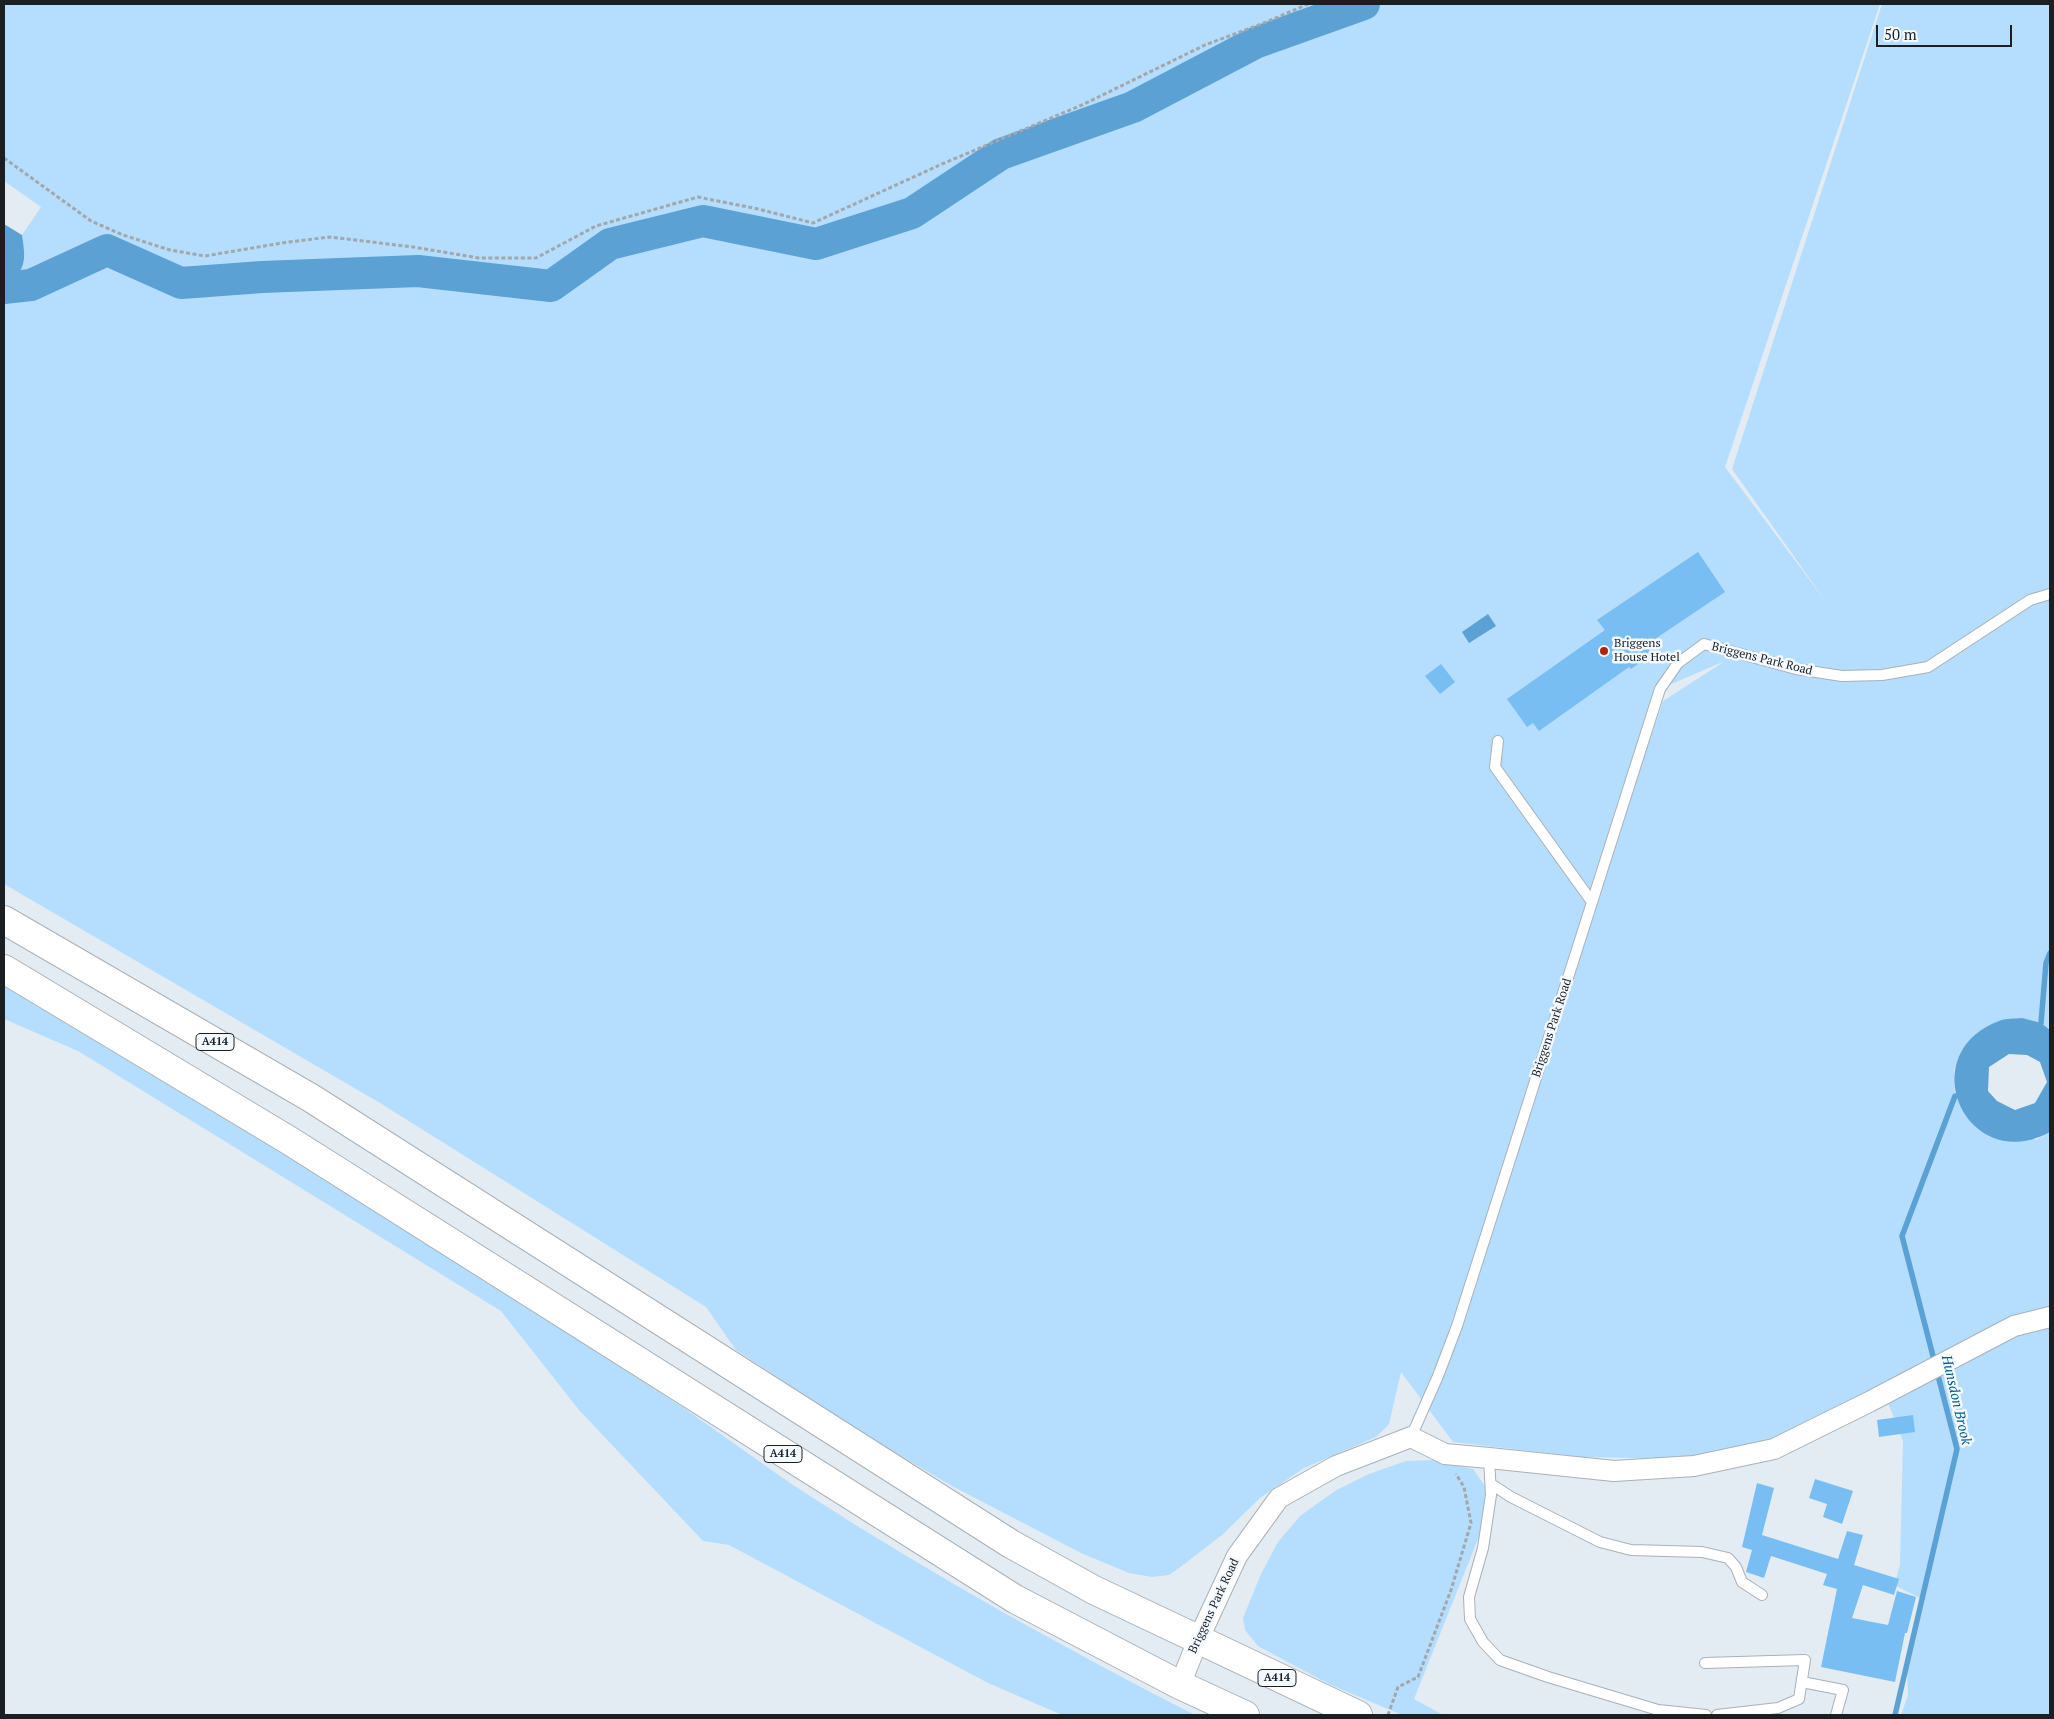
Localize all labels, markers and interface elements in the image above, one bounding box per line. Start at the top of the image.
scale bar [1879,15,2015,47]
text: 50 m [1884,24,1917,44]
place label: Briggens House Hotel [1614,637,1680,665]
street label: Briggens Park Road [1710,640,1814,678]
marker: Briggens House Hotel [1598,645,1610,657]
street label: Briggens Park Road [1529,977,1575,1079]
road number: A414 [196,1034,234,1050]
water label: Hunsdon Brook [1937,1353,1975,1447]
road number: A414 [764,1446,802,1462]
street label: Briggens Park Road [1186,1556,1242,1656]
road number: A414 [1258,1670,1296,1686]

